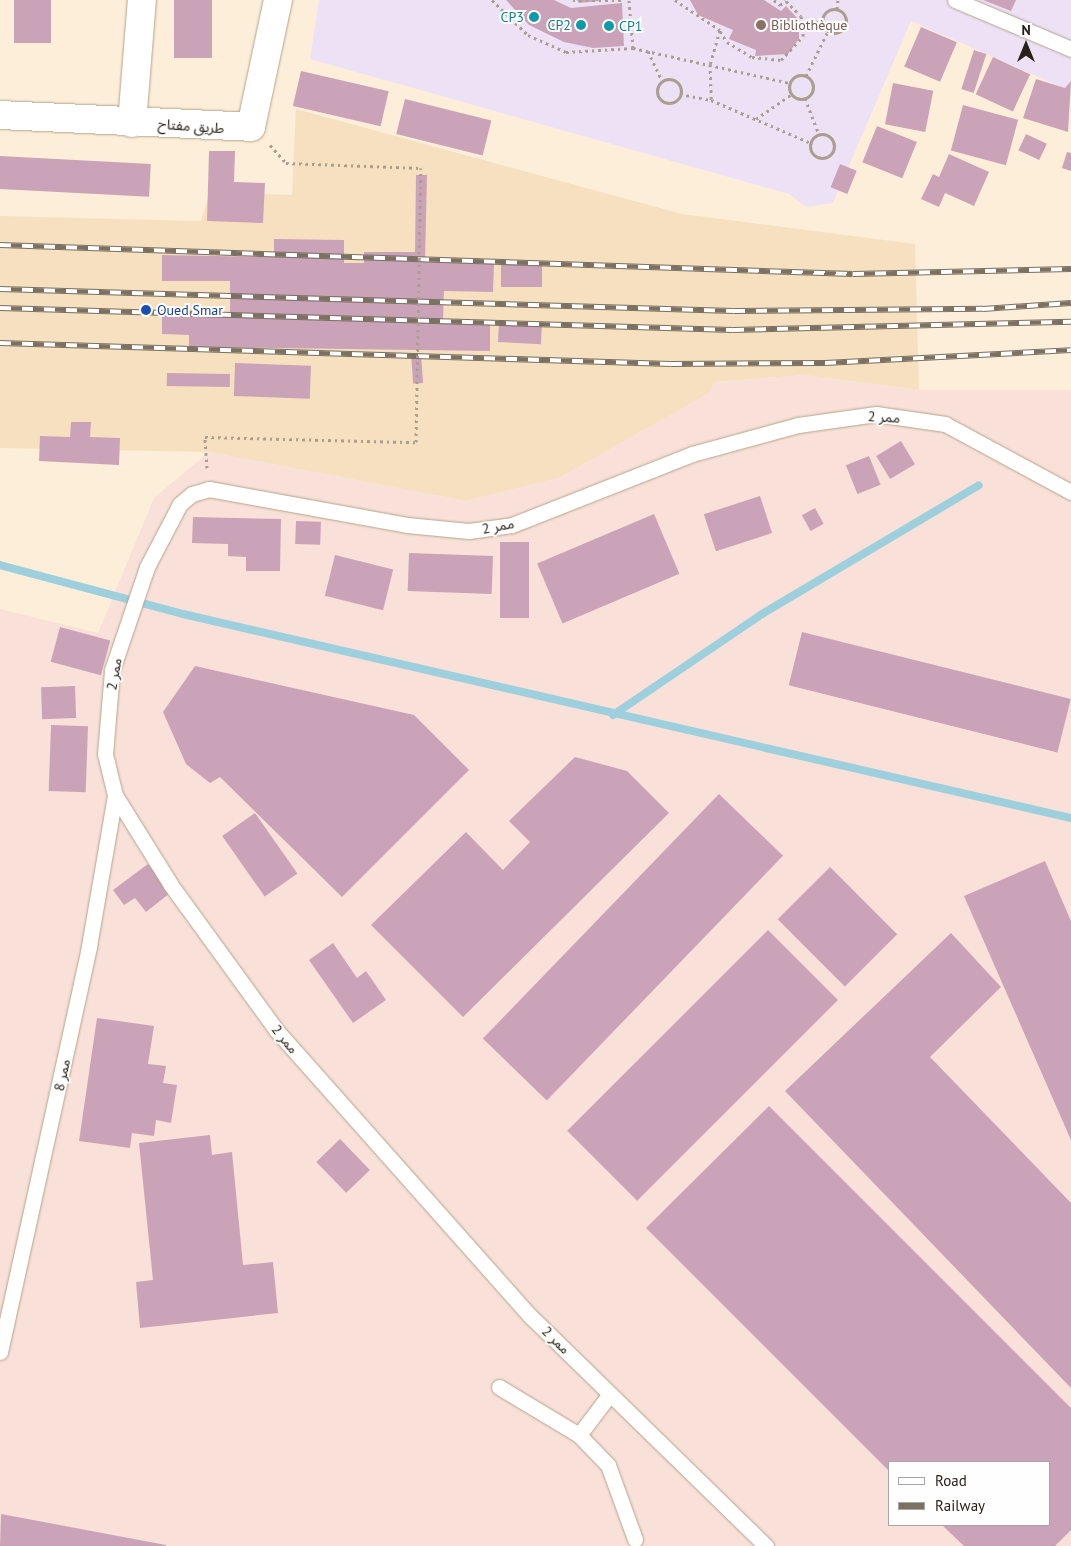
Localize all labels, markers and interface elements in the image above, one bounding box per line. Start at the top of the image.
place label: CP3 [501,9,524,25]
marker: CP3 [528,11,540,23]
place label: CP2 [548,17,571,33]
place label: Bibliothèque [771,17,847,33]
place label: CP1 [619,18,642,34]
marker: CP2 [575,19,587,31]
marker: Bibliothèque [755,19,767,31]
marker: CP1 [603,20,615,32]
north arrow [1001,20,1051,70]
text: N [1021,21,1031,39]
street label: طريق مفتاح [157,115,225,137]
place label: Oued Smar [157,302,223,318]
marker: Oued Smar [139,303,153,317]
street label: ممر 2 [867,408,901,426]
street label: ممر 2 [481,515,515,537]
street label: ممر 2 [103,657,125,691]
street label: ممر 2 [268,1021,302,1057]
street label: ممر 8 [50,1057,74,1093]
street label: ممر 2 [539,1323,573,1357]
legend [888,1461,1051,1526]
text: Road [935,1471,967,1490]
text: Railway [935,1496,985,1515]

